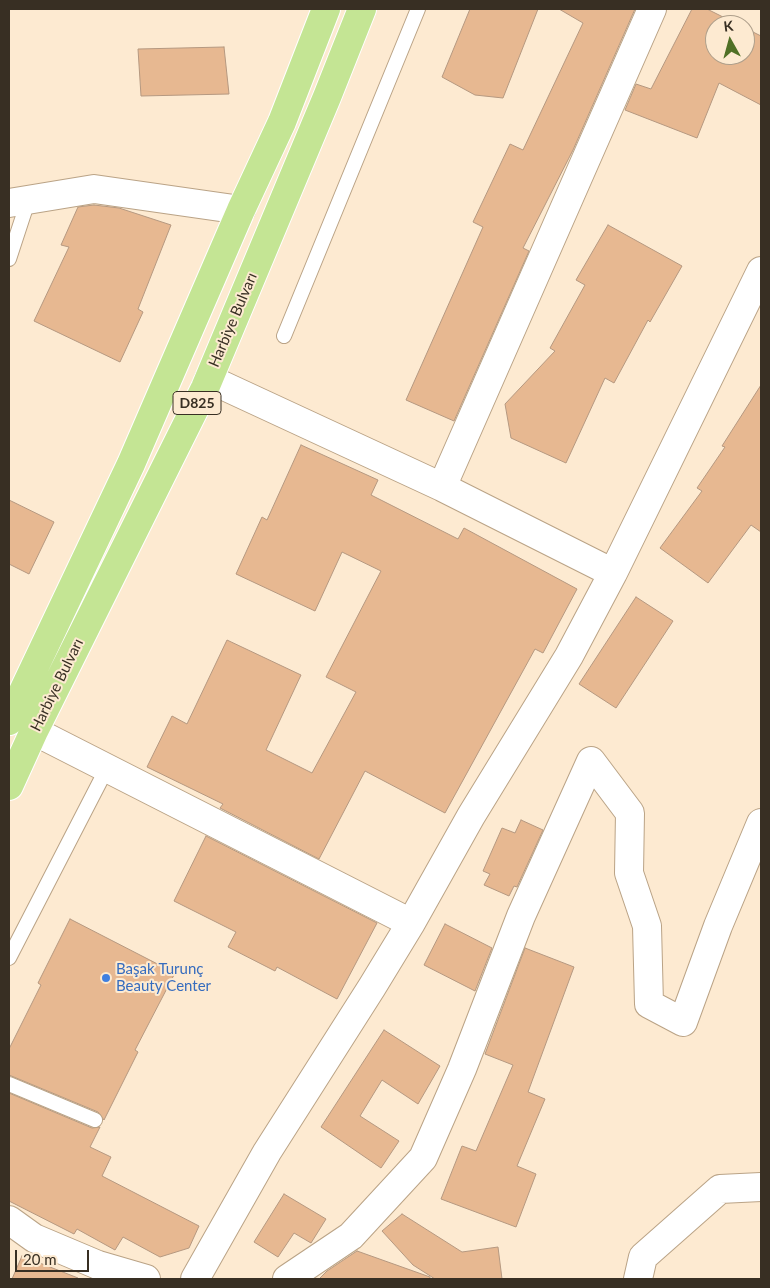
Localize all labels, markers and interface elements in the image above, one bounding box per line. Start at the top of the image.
north arrow [705,15,755,65]
text: K [722,17,734,35]
street label: Harbiye Bulvarı [205,270,261,370]
road number: D825 [173,392,221,414]
street label: Harbiye Bulvarı [27,636,87,734]
place label: Başak Turunç Beauty Center [116,960,211,995]
marker: Başak Turunç Beauty Center [100,972,112,984]
scale bar [18,1240,91,1272]
text: 20 m [23,1250,57,1268]

